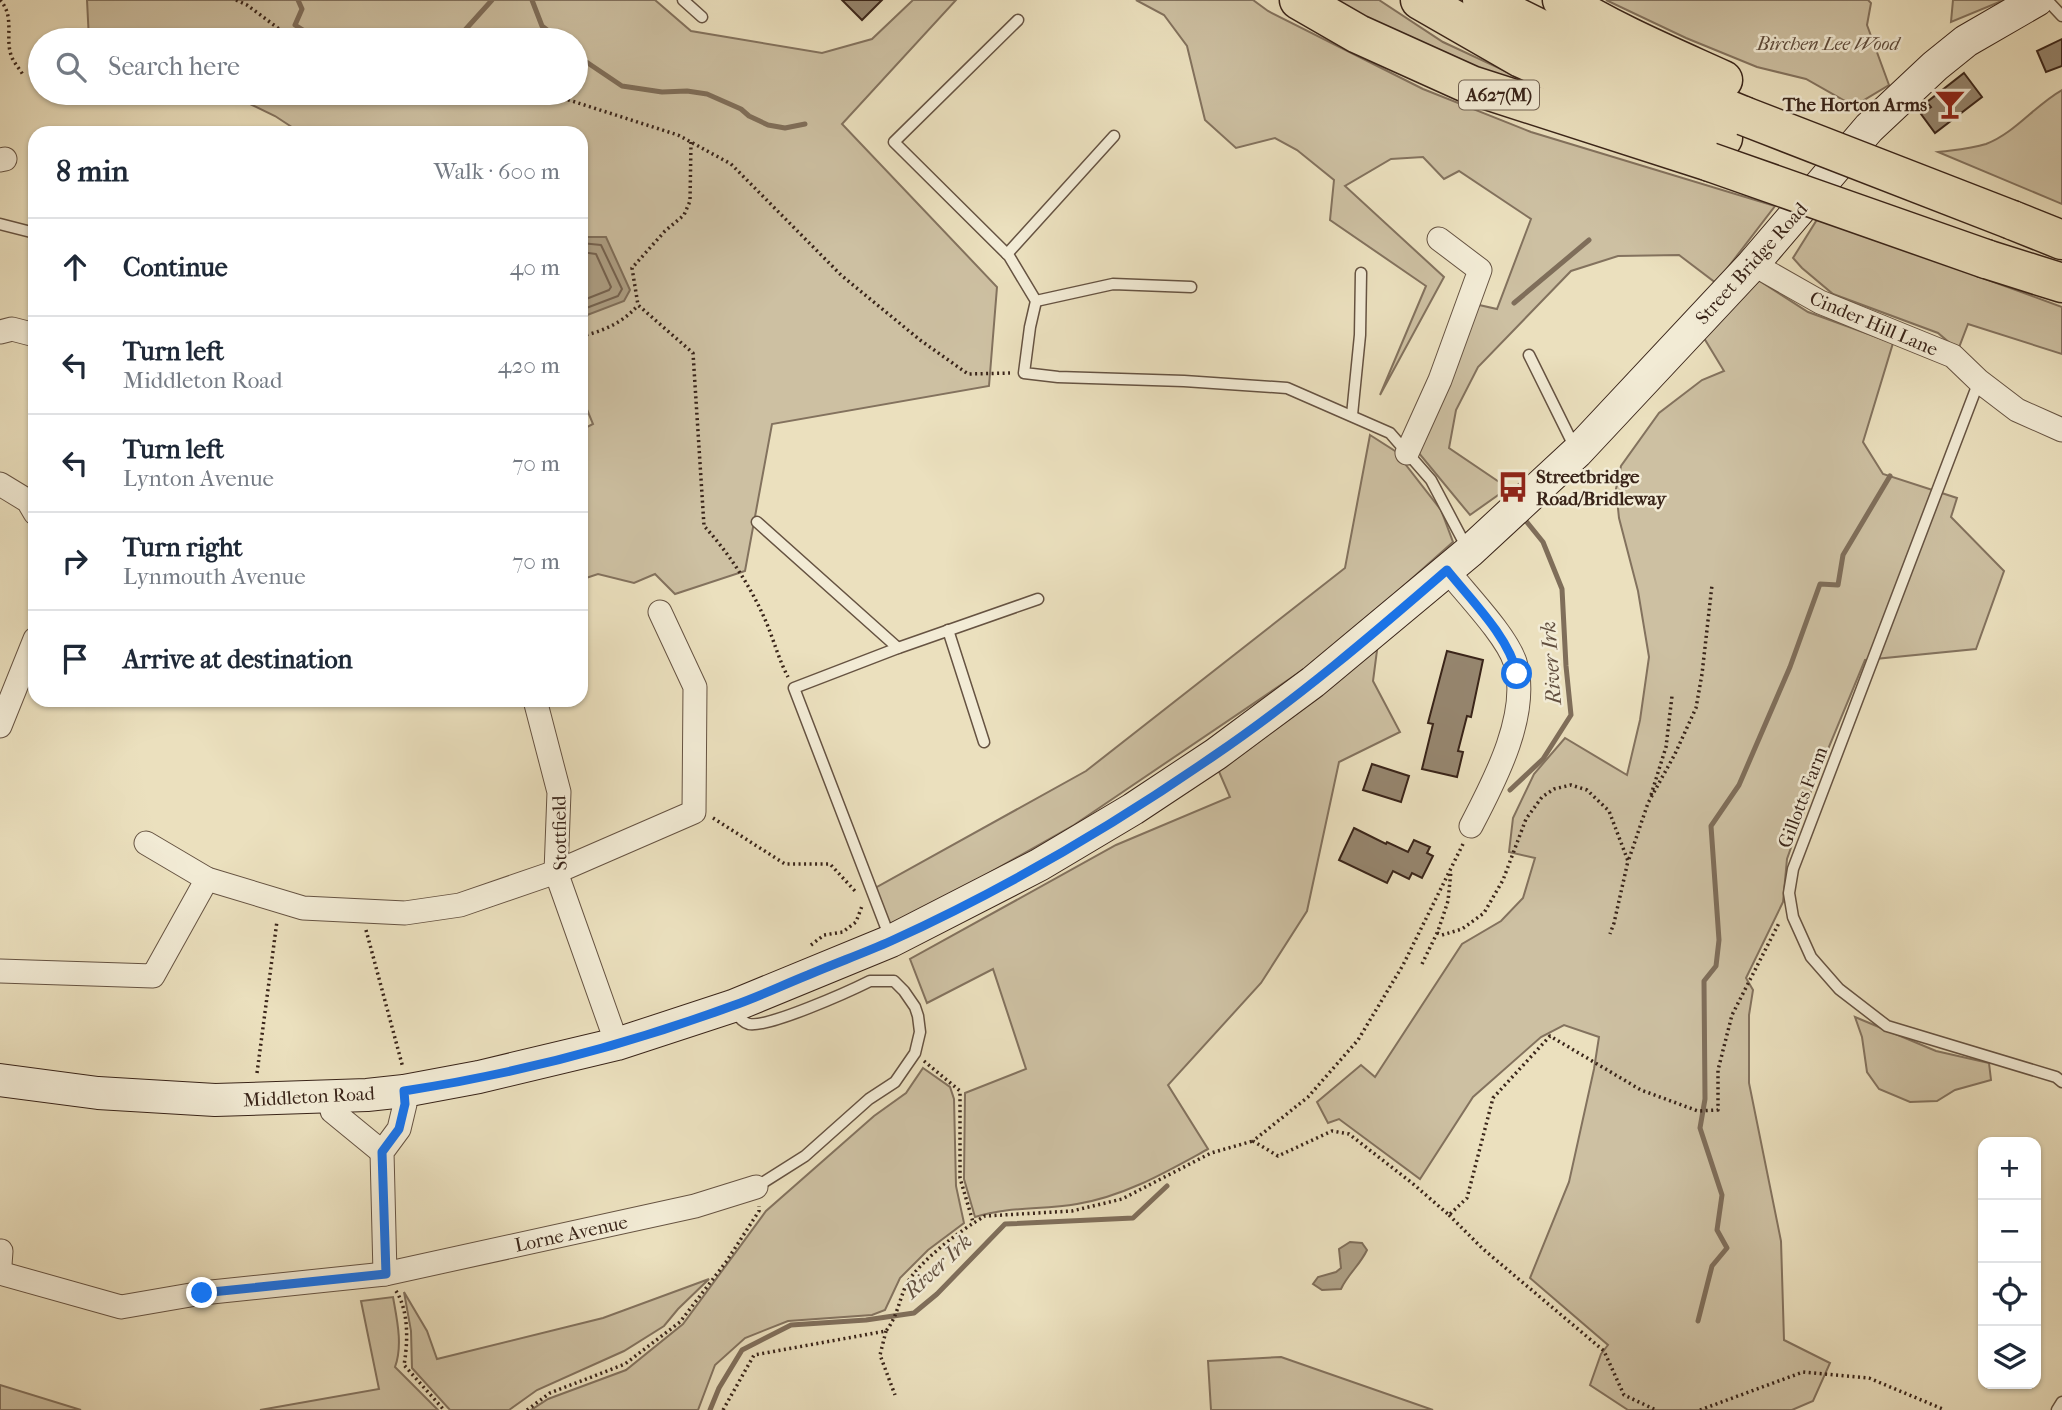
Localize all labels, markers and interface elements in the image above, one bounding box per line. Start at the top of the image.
search box [28,28,588,105]
park label: Birchen Lee Wood [1756,33,1902,55]
icon: search [52,48,90,86]
text: Search here [108,51,240,82]
road number: A627(M) [1459,80,1539,110]
bar icon: The Horton Arms [1933,87,1967,121]
place label: The Horton Arms [1782,94,1927,116]
text: 8 min [56,154,129,189]
text: Walk · 600 m [434,158,560,185]
street label: Street Bridge Road [1691,198,1813,329]
icon: ahead [56,248,94,286]
text: Continue [123,252,228,283]
text: 40 m [510,254,560,281]
street label: Cinder Hill Lane [1806,287,1941,361]
text: Turn left [123,336,224,367]
icon: left [56,346,94,384]
text: 420 m [498,352,560,379]
text: Middleton Road [123,367,283,394]
text: Turn left [123,434,224,465]
icon: left [56,444,94,482]
text: 70 m [512,450,560,477]
text: Lynton Avenue [123,465,274,492]
place label: Streetbridge Road/Bridleway [1536,466,1667,510]
bus stop icon: Streetbridge Road/Bridleway [1496,470,1530,504]
text: Turn right [123,532,243,563]
icon: right [56,542,94,580]
text: 70 m [512,548,560,575]
text: Lynmouth Avenue [123,563,306,590]
water label: River Irk [1536,621,1566,707]
icon: arrive [56,640,94,678]
text: Arrive at destination [123,644,353,675]
route start [1501,658,1532,689]
street label: Gillotts Farm [1774,744,1832,851]
street label: Stottfield [548,795,572,871]
street label: Middleton Road [243,1083,376,1111]
map controls [1978,1137,2041,1389]
button: + [1978,1137,2041,1200]
button: − [1978,1200,2041,1263]
street label: Lorne Avenue [513,1211,630,1257]
water label: River Irk [898,1229,977,1305]
button: locate [1978,1263,2041,1326]
route end [186,1277,217,1308]
button: layers [1978,1326,2041,1389]

